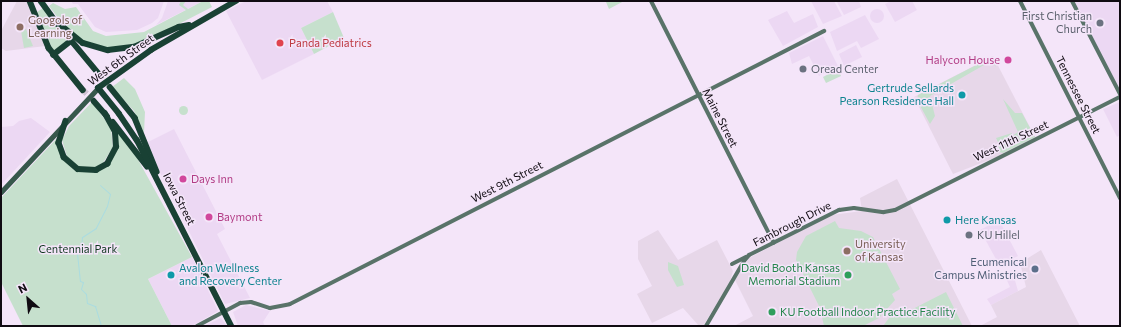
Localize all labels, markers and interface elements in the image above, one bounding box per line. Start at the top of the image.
place label: First Christian Church [1022,10,1092,36]
place label: Googols of Learning [28,14,82,40]
marker: First Christian Church [1095,18,1105,28]
marker: Googols of Learning [15,22,25,32]
street label: West 6th Street [85,32,157,88]
place label: Panda Pediatrics [289,36,372,50]
marker: Panda Pediatrics [274,37,286,49]
place label: Halycon House [926,53,1000,67]
street label: Tennessee Street [1053,54,1103,136]
marker: Halycon House [1003,55,1013,65]
place label: Oread Center [811,62,878,76]
marker: Oread Center [798,64,808,74]
place label: Gertrude Sellards Pearson Residence Hall [840,82,954,108]
street label: Maine Street [700,86,740,150]
marker: Gertrude Sellards Pearson Residence Hall [957,90,967,100]
street label: West 11th Street [971,118,1051,164]
street label: West 9th Street [469,158,545,206]
street label: Iowa Street [160,171,198,227]
place label: Days Inn [191,172,233,186]
marker: Days Inn [178,174,188,184]
street label: Fambrough Drive [751,199,833,249]
place label: Baymont [217,210,262,224]
marker: Baymont [204,212,214,222]
place label: Here Kansas [955,213,1016,227]
marker: Here Kansas [942,215,952,225]
place label: KU Hillel [977,228,1020,242]
marker: KU Hillel [964,230,974,240]
place label: University of Kansas [855,238,906,264]
park label: Centennial Park [39,242,117,256]
marker: University of Kansas [842,246,852,256]
place label: Ecumenical Campus Ministries [934,256,1027,282]
place label: Avalon Wellness and Recovery Center [179,262,282,288]
place label: David Booth Kansas Memorial Stadium [741,262,840,288]
marker: Ecumenical Campus Ministries [1030,264,1040,274]
marker: Avalon Wellness and Recovery Center [166,270,176,280]
marker: David Booth Kansas Memorial Stadium [843,270,853,280]
north arrow [8,279,48,319]
text: N [16,280,29,296]
place label: KU Football Indoor Practice Facility [780,305,955,319]
marker: KU Football Indoor Practice Facility [767,307,777,317]

